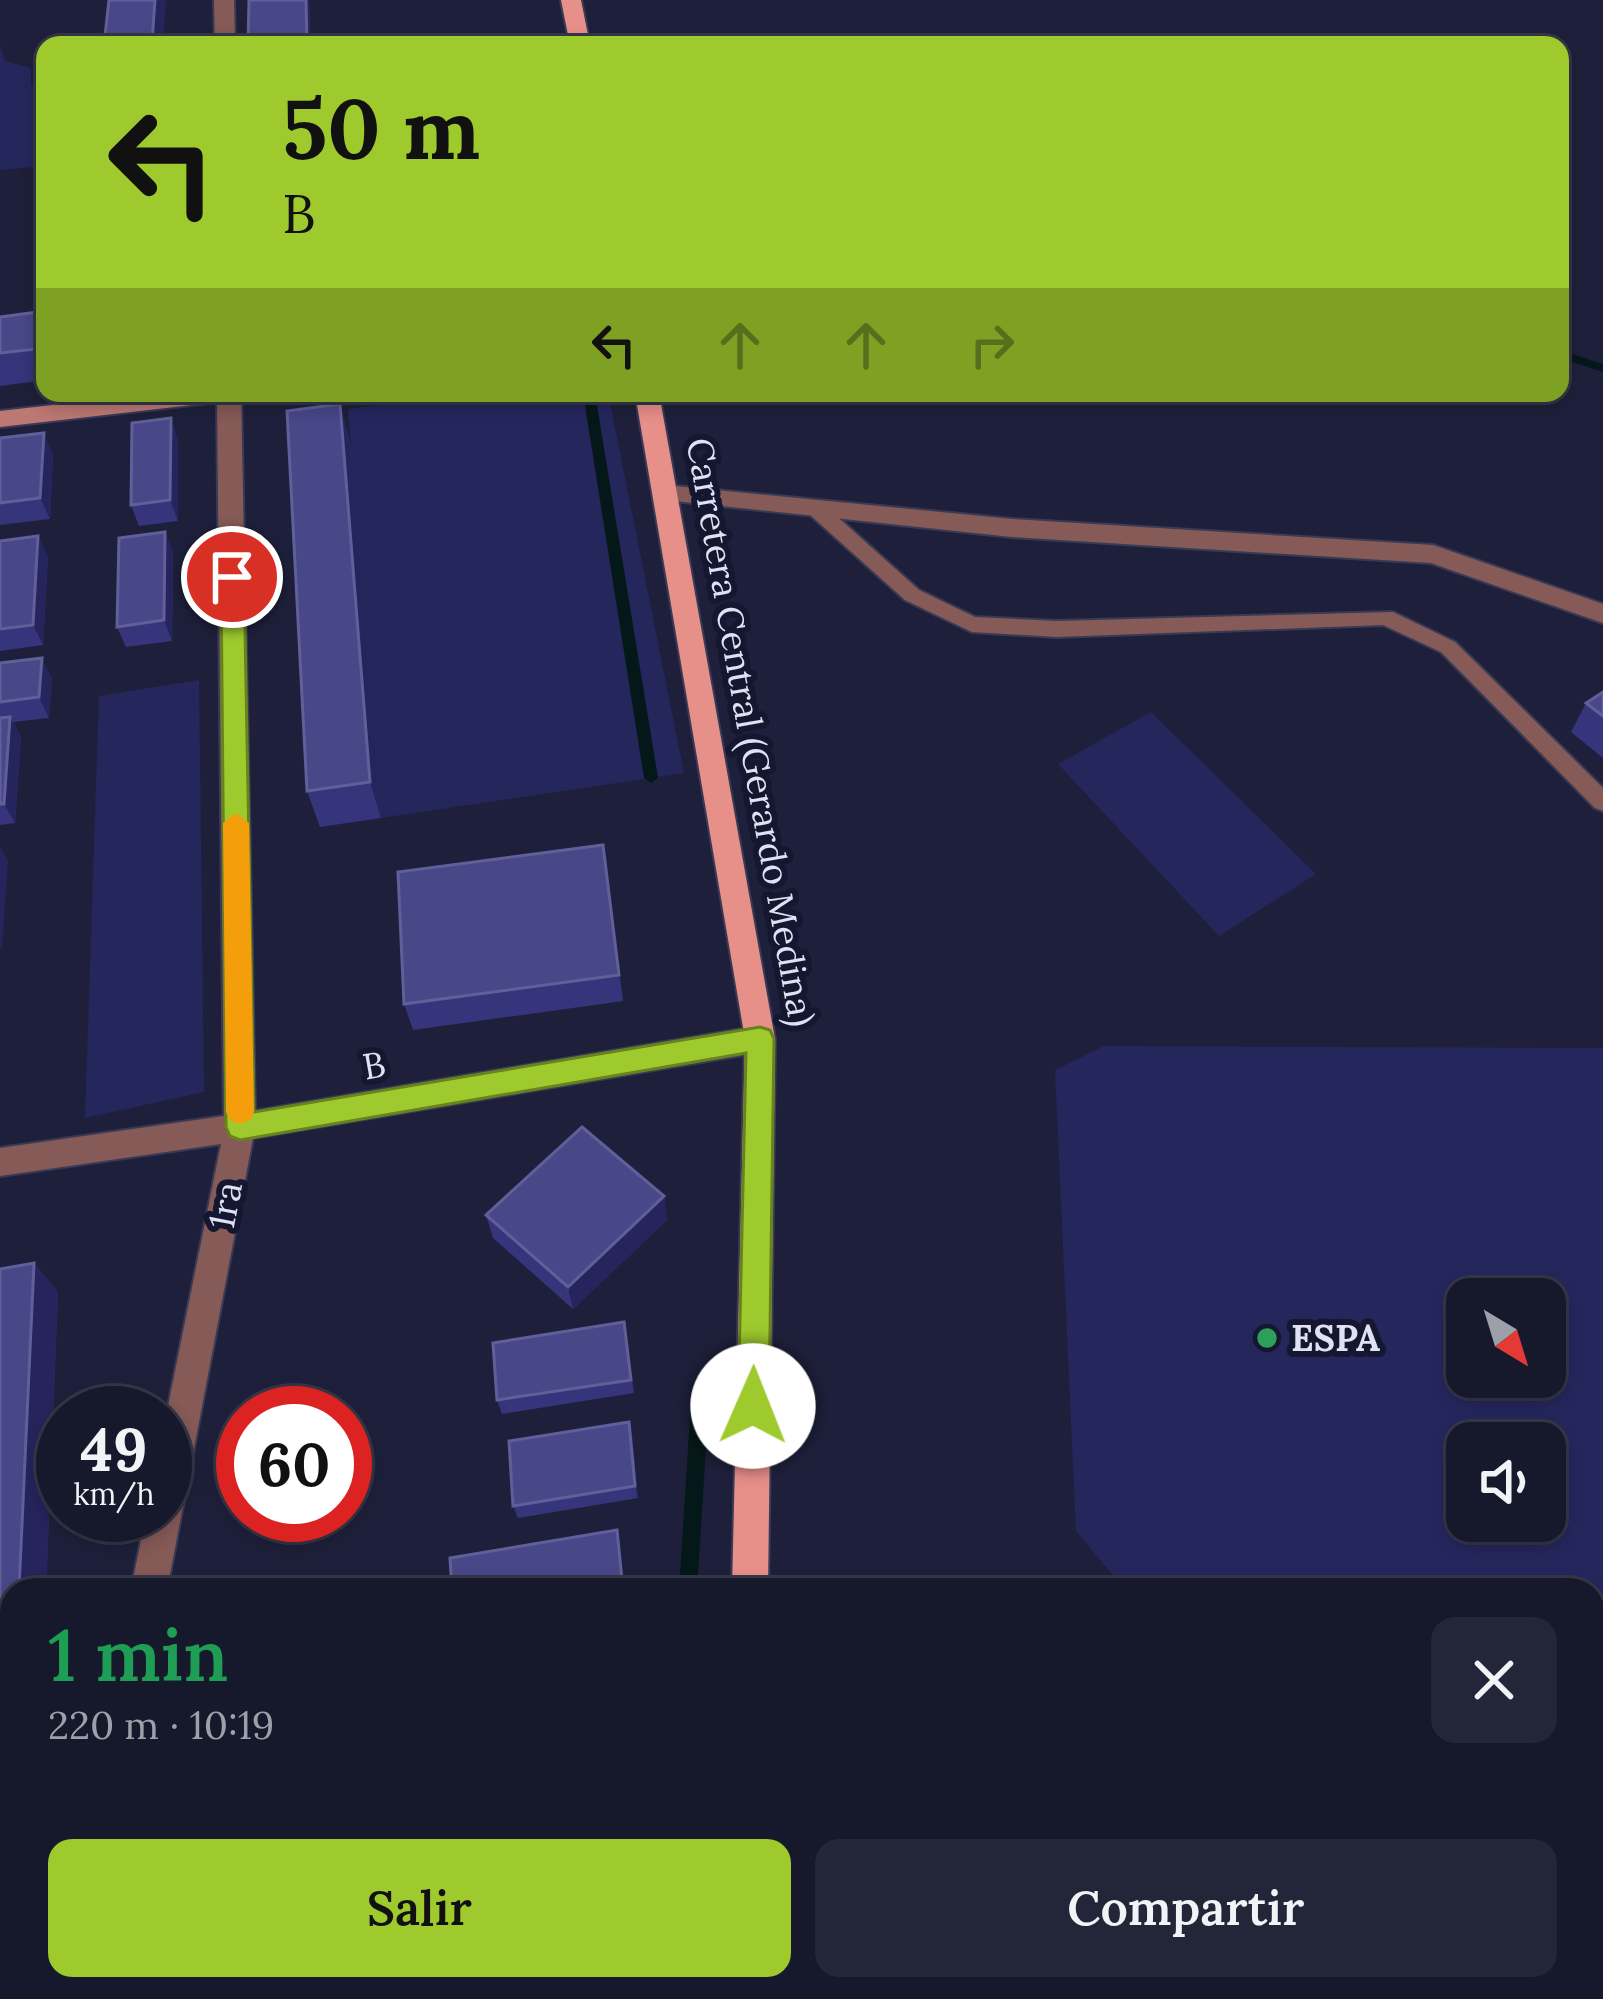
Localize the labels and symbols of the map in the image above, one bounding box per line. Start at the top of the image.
street label: Carretera Central (Gerardo Medina) [677,434,825,1030]
pin [181,526,283,628]
street label: B [359,1040,389,1090]
street label: 1ra [198,1178,252,1232]
north arrow [1446,1278,1566,1398]
place label: ESPA [1291,1315,1380,1361]
marker: ESPA [1254,1325,1280,1351]
position arrow [690,1343,816,1469]
speed limit sign: 60 [216,1386,372,1542]

